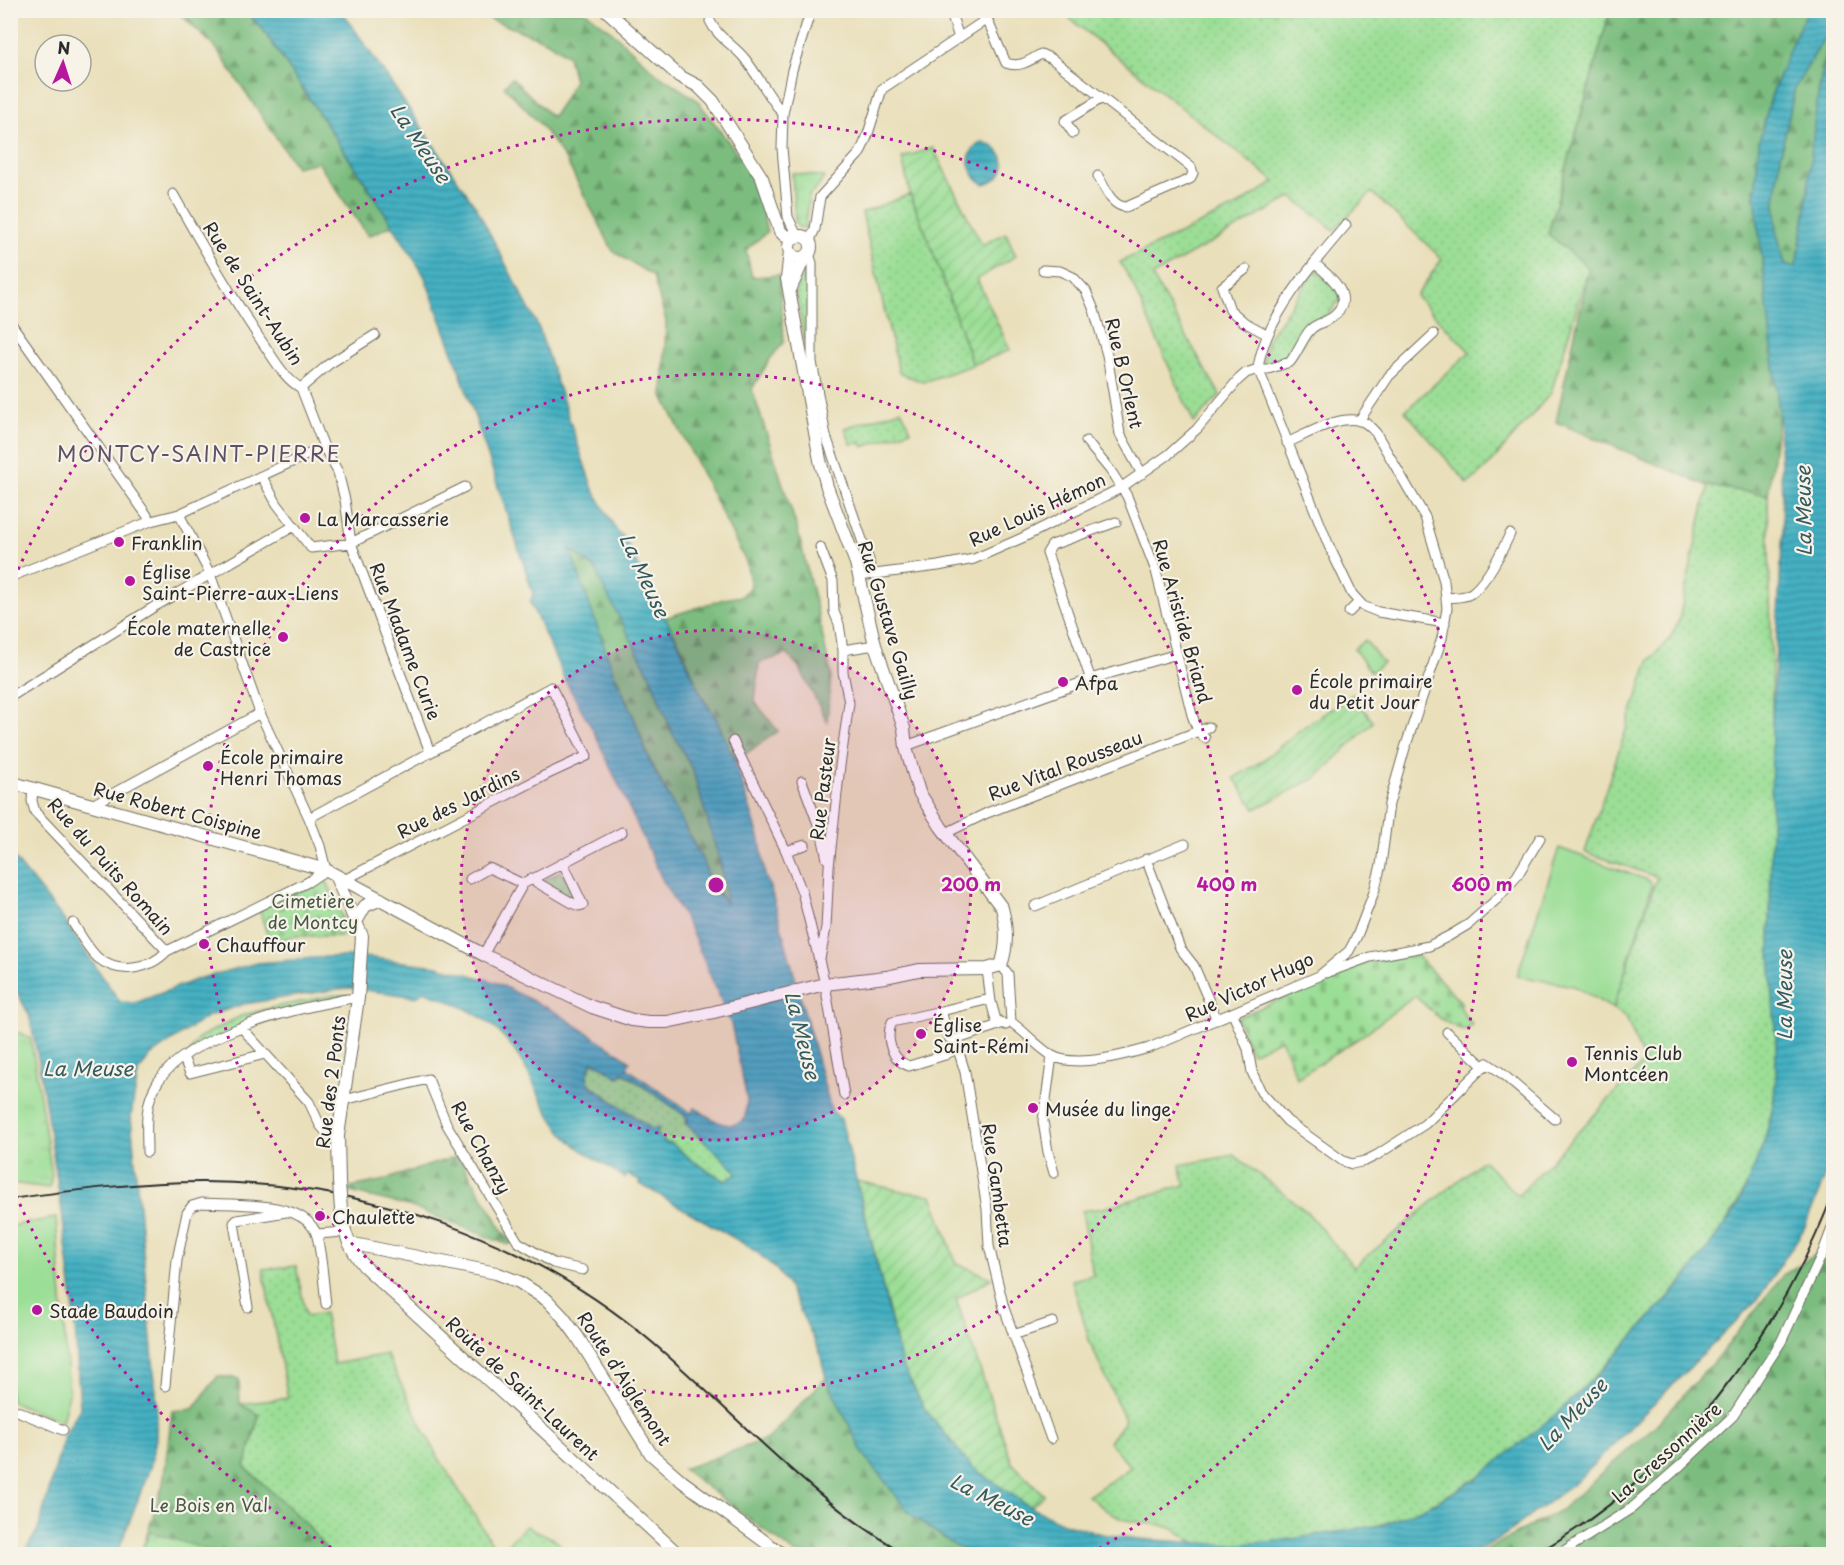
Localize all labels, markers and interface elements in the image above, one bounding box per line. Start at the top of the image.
north arrow [33,33,93,93]
text: N [57,35,71,59]
water label: La Meuse [383,97,459,190]
street label: Rue de Saint-Aubin [197,216,311,370]
street label: Rue B Orlent [1099,315,1151,431]
district label: MONTCY-SAINT-PIERRE [57,437,341,469]
street label: Rue Louis Hémon [964,465,1110,553]
water label: La Meuse [1787,465,1819,556]
place label: La Marcasserie [317,505,449,532]
marker: La Marcasserie [298,511,312,525]
water label: La Meuse [612,528,678,623]
place label: Franklin [131,529,203,556]
marker: Franklin [112,535,126,549]
street label: Rue Aristide Briand [1147,536,1219,706]
street label: Rue Gustave Gailly [852,537,926,703]
place label: Église Saint-Pierre-aux-Liens [142,558,339,606]
street label: Rue Madame Curie [364,558,448,724]
marker: Église Saint-Pierre-aux-Liens [123,574,137,588]
place label: École maternelle de Castrice [127,614,271,662]
marker: École maternelle de Castrice [276,630,290,644]
place label: École primaire du Petit Jour [1309,667,1433,715]
place label: Afpa [1075,669,1118,696]
marker: Afpa [1056,675,1070,689]
marker: École primaire du Petit Jour [1290,683,1304,697]
street label: Rue Vital Rousseau [984,723,1146,807]
street label: Rue Pasteur [802,736,842,842]
place label: École primaire Henri Thomas [220,743,344,791]
marker: École primaire Henri Thomas [201,759,215,773]
street label: Rue des Jardins [392,759,524,845]
street label: Rue Robert Coispine [91,775,265,845]
street label: Rue du Puits Romain [42,791,180,941]
text: 200 m [941,870,1001,897]
text: 400 m [1197,870,1257,897]
text: 600 m [1451,870,1513,897]
centre of rings [706,875,726,895]
park label: Cimetière de Montcy [268,887,358,935]
place label: Chauffour [216,931,306,958]
marker: Chauffour [197,937,211,951]
street label: Rue Victor Hugo [1180,944,1318,1028]
water label: La Meuse [1769,949,1799,1040]
water label: La Meuse [778,988,829,1083]
place label: Église Saint-Rémi [933,1011,1029,1059]
street label: Rue des 2 Ponts [308,1014,352,1150]
marker: Église Saint-Rémi [914,1027,928,1041]
place label: Tennis Club Montcéen [1584,1039,1682,1087]
water label: La Meuse [43,1053,134,1083]
marker: Tennis Club Montcéen [1565,1055,1579,1069]
place label: Musée du linge [1045,1095,1171,1122]
street label: Rue Chanzy [445,1096,519,1198]
marker: Musée du linge [1026,1101,1040,1115]
street label: Rue Gambetta [976,1121,1020,1250]
place label: Chaulette [332,1203,415,1230]
marker: Chaulette [313,1209,327,1223]
place label: Stade Baudoin [49,1297,174,1324]
marker: Stade Baudoin [30,1303,44,1317]
street label: Route d'Aiglemont [571,1305,679,1451]
street label: Route de Saint-Laurent [440,1310,606,1466]
water label: La Meuse [1530,1370,1615,1457]
street label: La Cressonnière [1605,1395,1727,1509]
water label: La Meuse [945,1465,1040,1533]
park label: Le Bois en Val [150,1491,268,1518]

